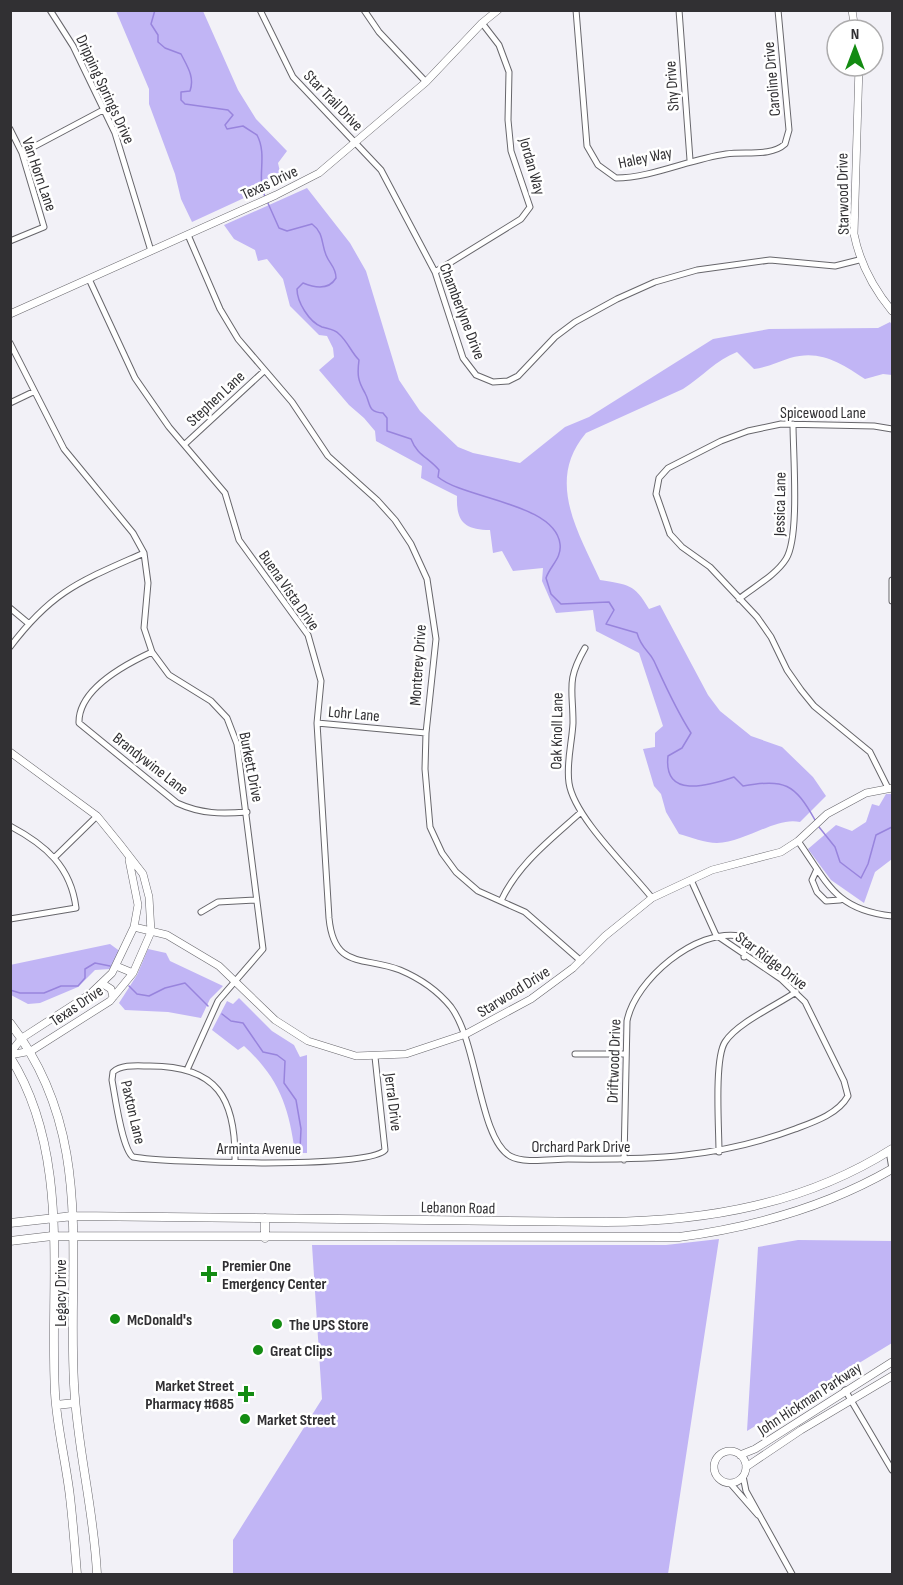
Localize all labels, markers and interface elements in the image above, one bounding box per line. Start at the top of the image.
north arrow [825,18,885,78]
text: N [851,25,859,44]
street label: Dripping Springs Drive [71,32,138,147]
street label: Caroline Drive [760,41,785,117]
street label: Shy Drive [661,60,684,112]
street label: Star Trail Drive [299,67,367,135]
street label: Van Horn Lane [17,135,60,214]
street label: Jordan Way [514,135,549,197]
street label: Haley Way [617,144,674,173]
street label: Starwood Drive [833,153,854,235]
street label: Texas Drive [238,162,301,205]
street label: Chamberlyne Drive [435,261,489,362]
street label: Stephen Lane [183,367,249,431]
street label: Spicewood Lane [780,404,866,423]
street label: Jessica Lane [770,472,791,537]
street label: Buena Vista Drive [254,547,323,634]
street label: Monterey Drive [406,624,431,706]
street label: Oak Knoll Lane [547,692,568,770]
street label: Lohr Lane [327,703,380,726]
street label: Brandywine Lane [109,729,192,800]
street label: Burkett Drive [234,731,267,804]
street label: Star Ridge Drive [731,928,811,994]
street label: Starwood Drive [474,962,554,1022]
street label: Texas Drive [47,982,107,1031]
street label: Driftwood Drive [604,1019,625,1104]
street label: Jerral Drive [379,1071,405,1132]
street label: Paxton Lane [116,1079,149,1146]
street label: Orchard Park Drive [531,1138,631,1157]
street label: Arminta Avenue [216,1140,301,1159]
street label: Lebanon Road [421,1198,495,1219]
place label: Premier One Emergency Center [222,1257,327,1294]
street label: Legacy Drive [52,1259,71,1327]
marker: Premier One Emergency Center [200,1265,218,1283]
place label: McDonald's [127,1311,192,1330]
marker: McDonald's [108,1312,122,1326]
place label: The UPS Store [289,1316,369,1335]
marker: The UPS Store [270,1317,284,1331]
place label: Great Clips [270,1342,332,1361]
marker: Great Clips [251,1343,265,1357]
street label: John Hickman Parkway [753,1359,865,1440]
place label: Market Street Pharmacy #685 [145,1377,234,1414]
marker: Market Street Pharmacy #685 [239,1387,253,1401]
place label: Market Street [257,1411,336,1430]
marker: Market Street [238,1412,252,1426]

